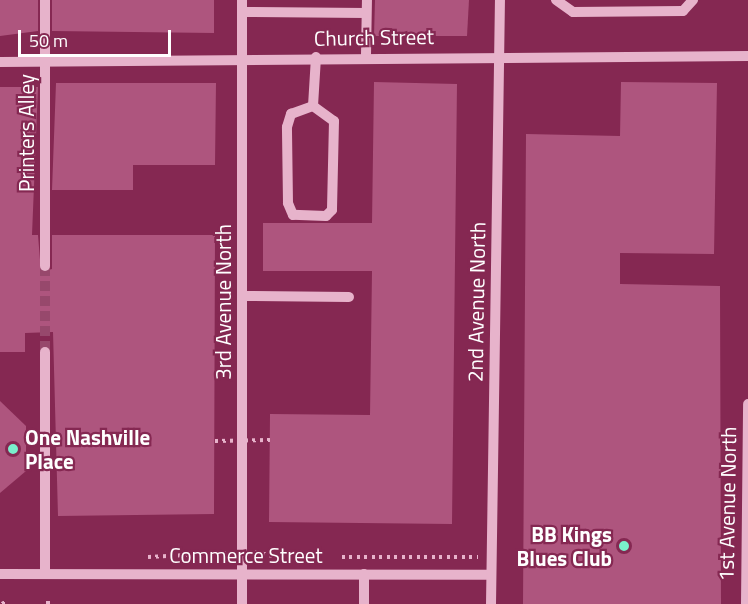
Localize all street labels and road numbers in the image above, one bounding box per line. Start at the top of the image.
street label: Church Street [314,23,434,51]
street label: Printers Alley [13,74,39,192]
street label: 2nd Avenue North [462,222,490,382]
street label: 3rd Avenue North [210,224,236,380]
street label: 1st Avenue North [713,426,741,582]
street label: Commerce Street [169,542,323,568]

